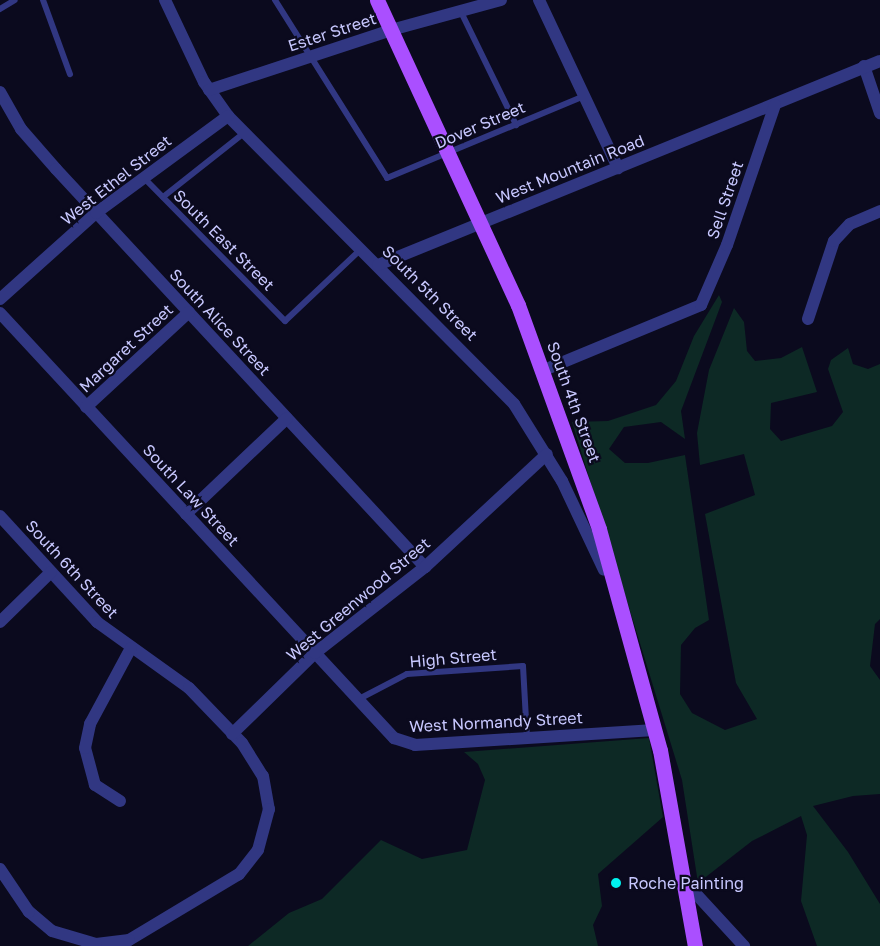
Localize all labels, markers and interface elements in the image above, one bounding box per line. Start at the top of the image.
street label: Ester Street [286,9,378,55]
street label: Dover Street [432,97,528,153]
street label: West Mountain Road [493,130,647,208]
street label: West Ethel Street [57,131,175,229]
street label: Sell Street [703,159,747,241]
street label: South East Street [170,186,278,294]
street label: South 5th Street [378,241,482,345]
street label: South Alice Street [166,265,274,379]
street label: Margaret Street [75,300,177,396]
street label: South 4th Street [543,339,605,465]
street label: South Law Street [139,440,243,550]
street label: South 6th Street [22,516,122,622]
street label: West Greenwood Street [282,533,434,665]
street label: High Street [409,645,497,671]
street label: West Normandy Street [409,708,583,736]
place label: Roche Painting [628,873,744,893]
marker: Roche Painting [609,876,623,890]

